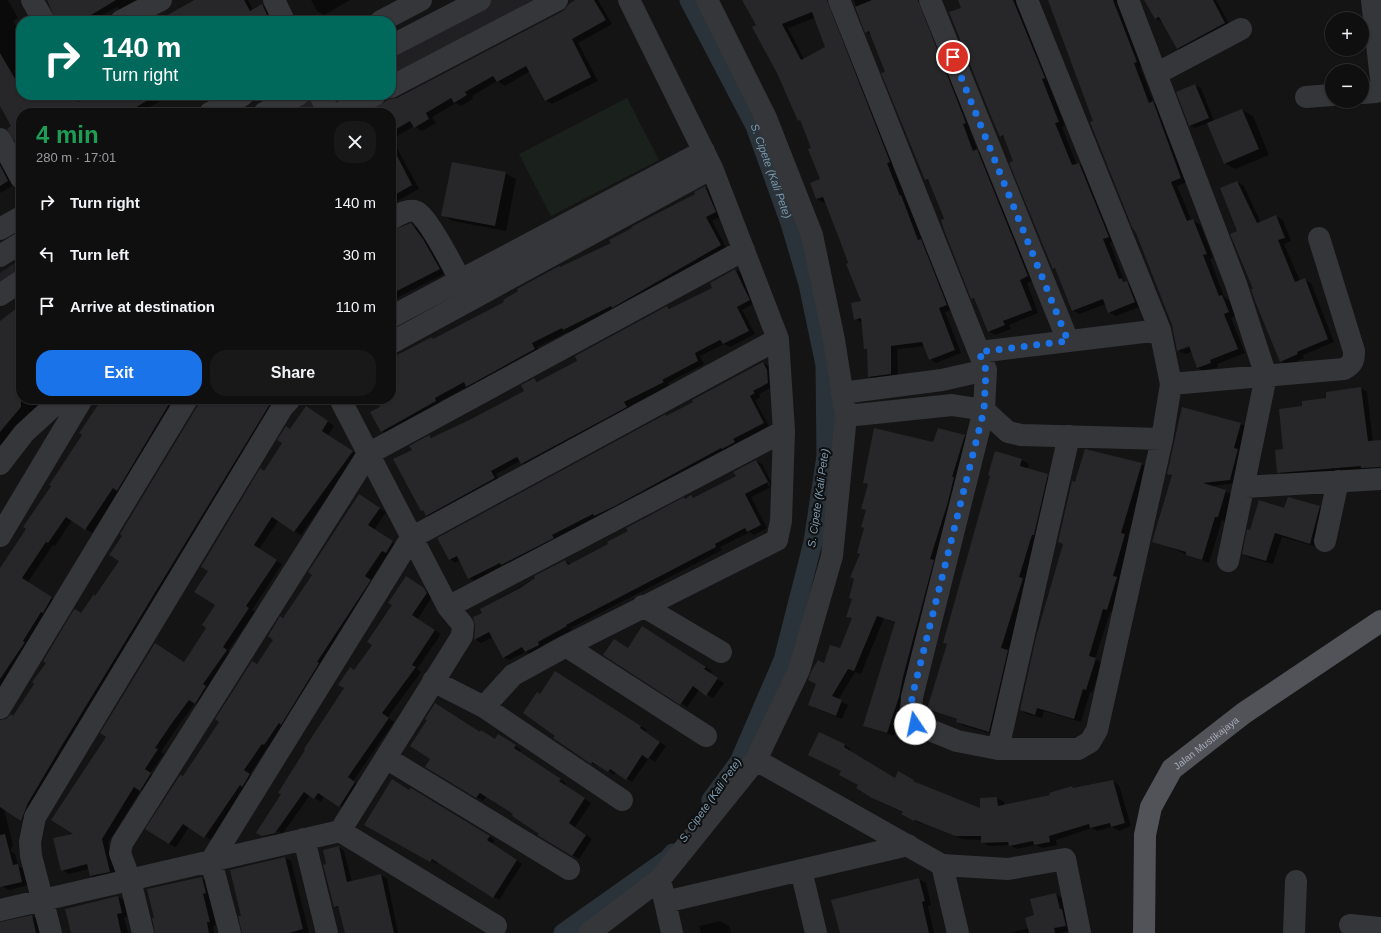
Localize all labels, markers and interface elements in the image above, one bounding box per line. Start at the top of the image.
map controls [1325,12,1369,108]
button: + [1325,12,1369,56]
icon: right [36,32,88,84]
text: 140 m [102,32,181,63]
pin [936,40,970,74]
icon: arrive [942,46,964,68]
button: − [1325,64,1369,108]
text: Turn right [102,65,178,85]
text: 4 min [36,121,99,148]
button: close [334,121,376,163]
water label: S. Cipete (Kali Pete) [749,122,794,220]
text: 280 m · 17:01 [36,150,116,165]
icon: right [36,191,58,213]
text: Turn right [70,194,140,211]
text: 140 m [334,194,376,211]
icon: left [36,243,58,265]
text: Turn left [70,246,129,263]
text: 30 m [343,246,376,263]
icon: arrive [36,295,58,317]
text: Arrive at destination [70,298,215,315]
text: 110 m [335,298,376,315]
button: Exit [36,350,202,396]
button: Share [210,350,376,396]
water label: S. Cipete (Kali Pete) [805,447,831,548]
position arrow [894,703,936,745]
street label: Jalan Mustikajaya [1171,714,1241,771]
water label: S. Cipete (Kali Pete) [677,755,744,844]

